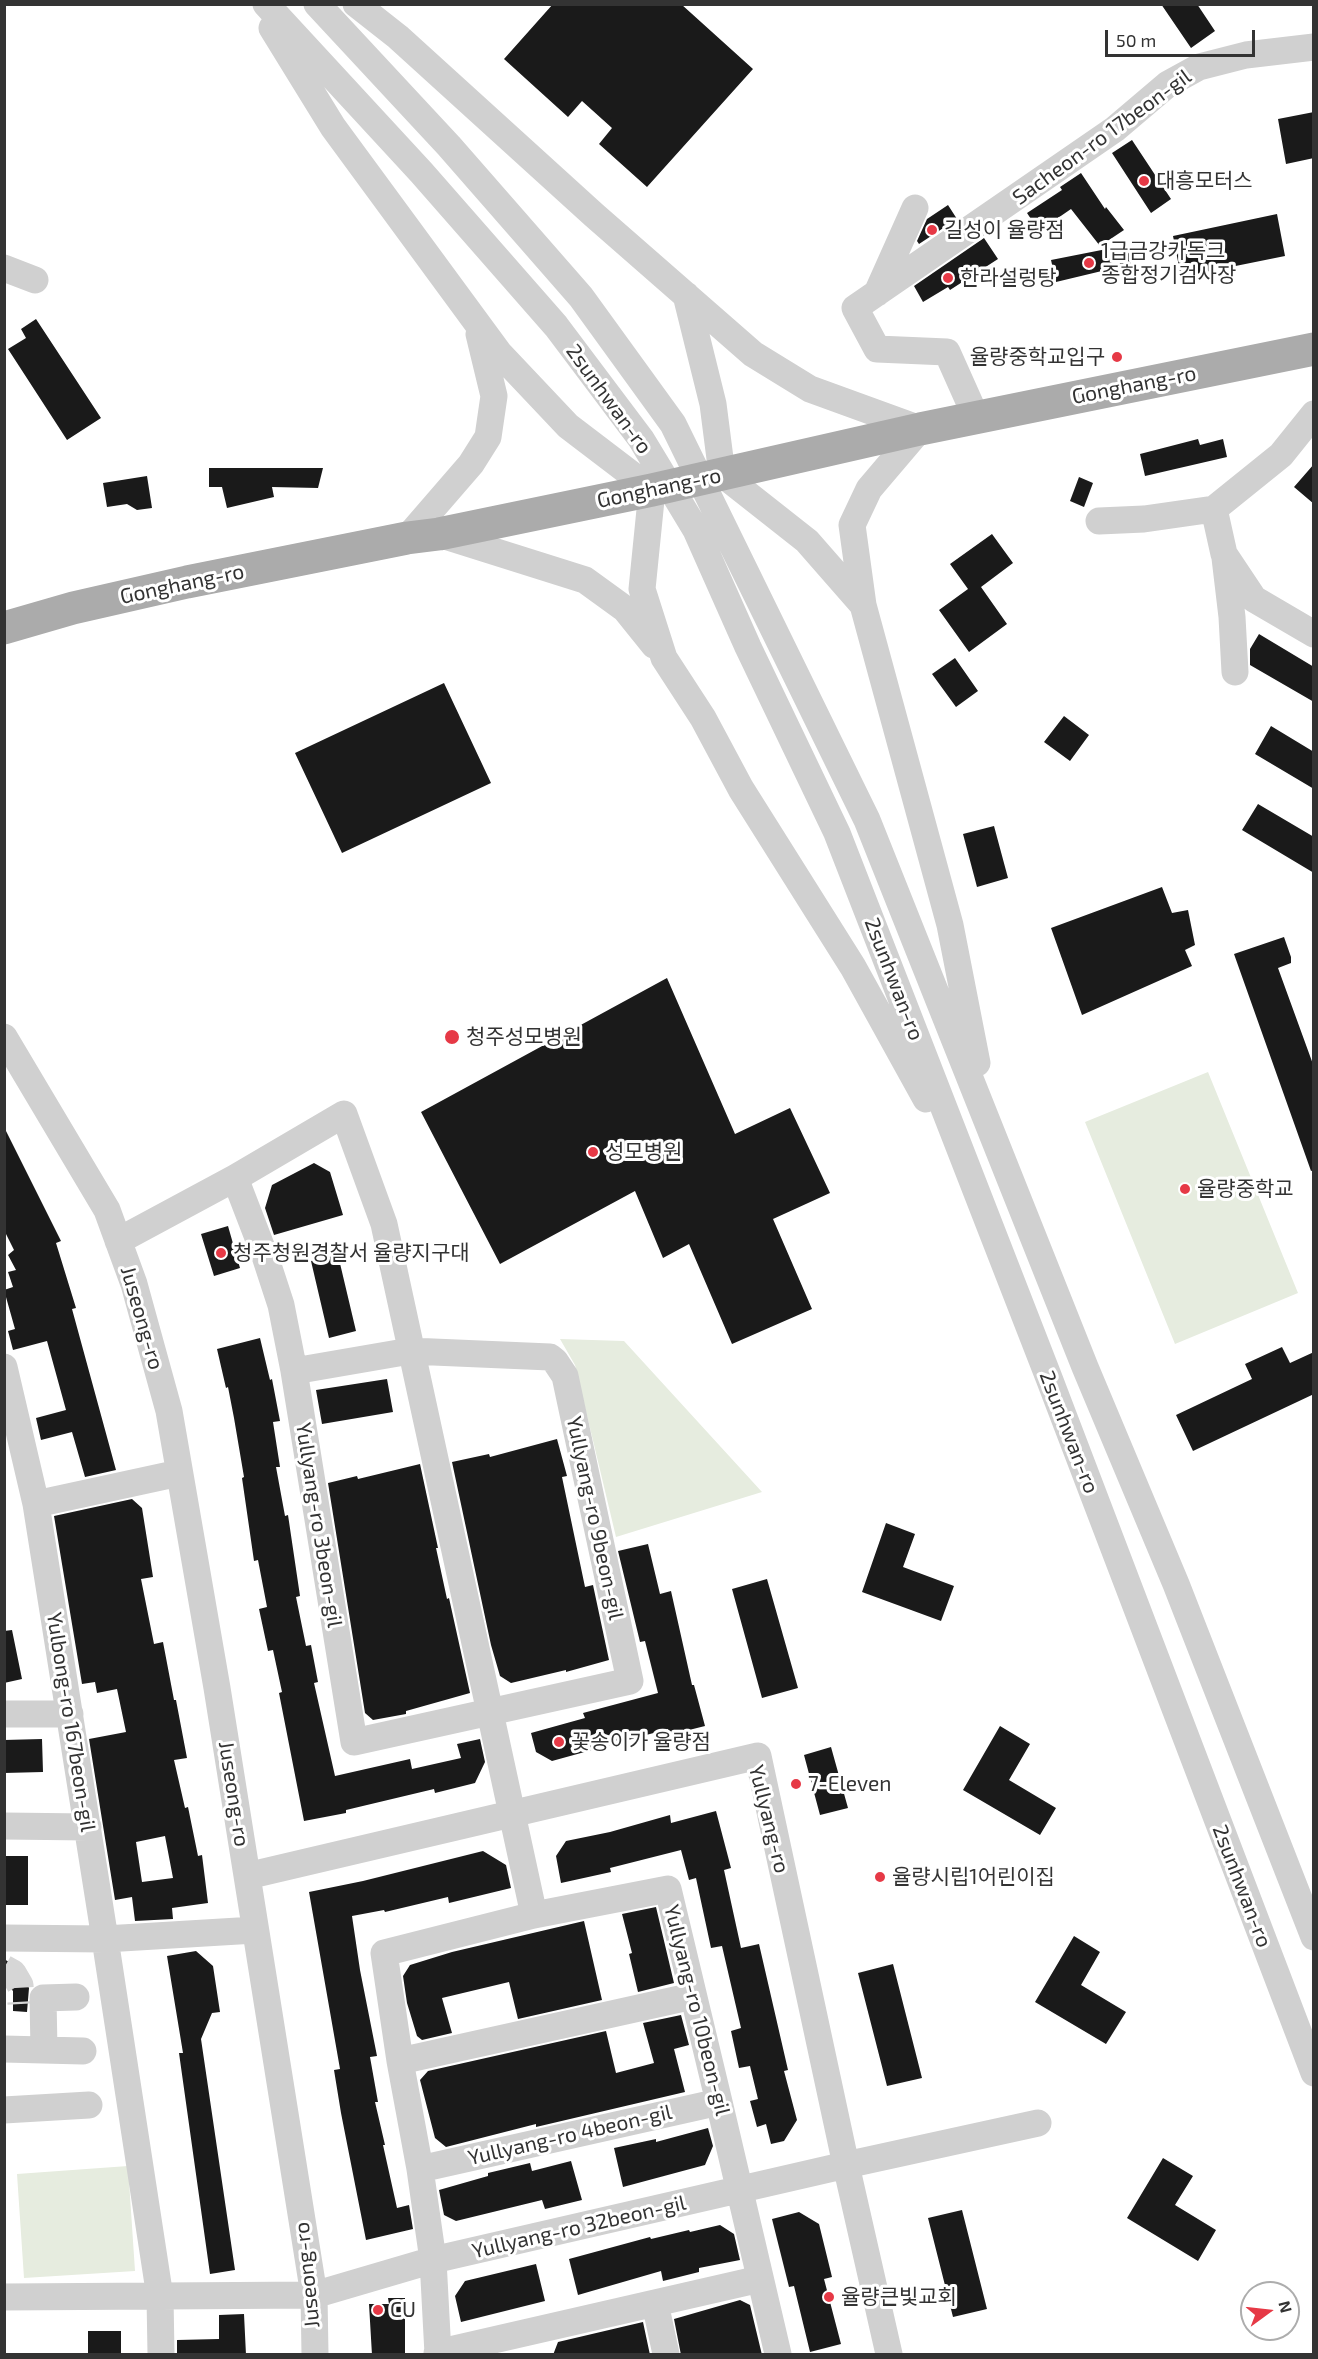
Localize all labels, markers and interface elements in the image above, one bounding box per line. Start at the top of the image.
scale bar [1108,18,1258,56]
text: 50 m [1116,29,1156,51]
street label: Sacheon-ro 17beon-gil [1008,64,1196,210]
place label: 대흥모터스 [1156,168,1253,194]
marker: 대흥모터스 [1137,174,1151,188]
place label: 길성이 율량점 [944,217,1065,243]
marker: 길성이 율량점 [925,223,939,237]
place label: 1급금강카독크 종합정기검사장 [1101,238,1236,288]
marker: 1급금강카독크 종합정기검사장 [1082,256,1096,270]
place label: 한라설렁탕 [960,265,1057,291]
marker: 한라설렁탕 [941,271,955,285]
street label: 2sunhwan-ro [561,339,657,459]
place label: 율량중학교입구 [970,344,1105,370]
marker: 율량중학교입구 [1110,350,1124,364]
street label: Gonghang-ro [1070,361,1198,409]
street label: Gonghang-ro [595,463,723,513]
street label: Gonghang-ro [118,559,246,609]
street label: 2sunhwan-ro [859,914,929,1044]
place label: 청주성모병원 [466,1024,582,1050]
marker: 청주성모병원 [443,1028,461,1046]
place label: 성모병원 [605,1139,682,1165]
marker: 성모병원 [586,1145,600,1159]
place label: 율량중학교 [1197,1176,1294,1202]
marker: 율량중학교 [1178,1182,1192,1196]
place label: 청주청원경찰서 율량지구대 [233,1240,470,1266]
marker: 청주청원경찰서 율량지구대 [214,1246,228,1260]
street label: Juseong-ro [115,1263,169,1373]
street label: 2sunhwan-ro [1034,1367,1104,1497]
street label: Yullyang-ro 9beon-gil [561,1414,629,1622]
street label: Yullyang-ro 3beon-gil [290,1421,348,1629]
street label: Yulbong-ro 167beon-gil [41,1610,101,1834]
place label: 꽃송이가 율량점 [571,1729,711,1755]
marker: 꽃송이가 율량점 [552,1735,566,1749]
street label: Juseong-ro [213,1739,255,1849]
street label: Yullyang-ro [743,1762,795,1876]
place label: 7-Eleven [808,1771,891,1797]
marker: 7-Eleven [789,1777,803,1791]
street label: 2sunhwan-ro [1207,1821,1277,1951]
place label: 율량시립1어린이집 [892,1864,1055,1890]
marker: 율량시립1어린이집 [873,1870,887,1884]
street label: Yullyang-ro 10beon-gil [659,1902,735,2118]
street label: Yullyang-ro 4beon-gil [466,2099,674,2171]
street label: Yullyang-ro 32beon-gil [470,2190,688,2264]
street label: Juseong-ro [289,2221,325,2329]
north arrow [1240,2281,1300,2341]
place label: 율량큰빛교회 [841,2284,957,2310]
marker: 율량큰빛교회 [822,2290,836,2304]
place label: CU [390,2297,416,2323]
text: N [1275,2299,1297,2315]
marker: CU [371,2303,385,2317]

